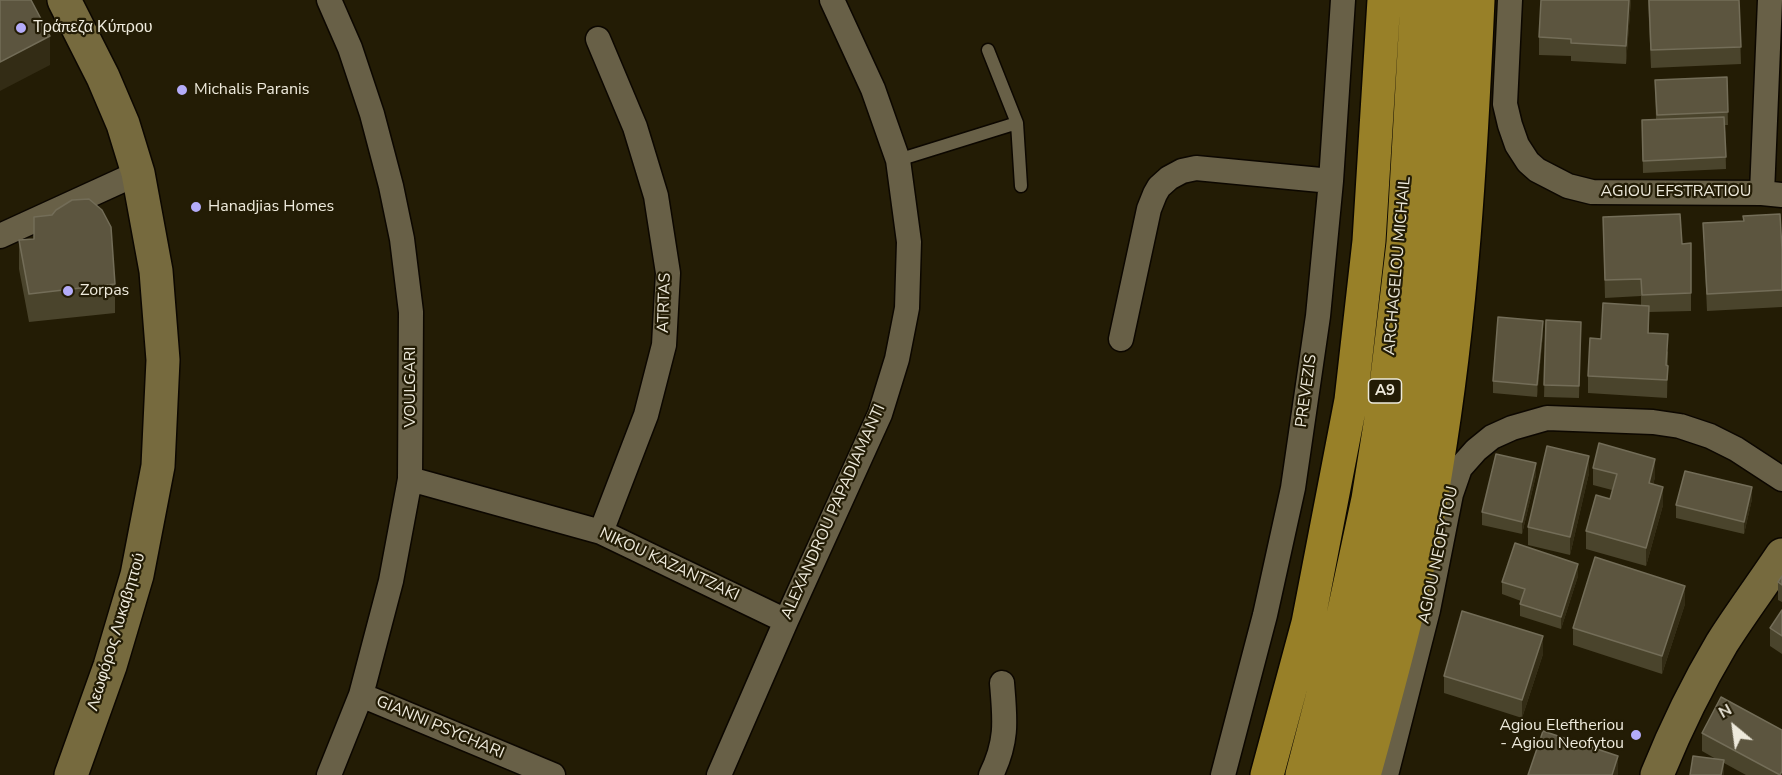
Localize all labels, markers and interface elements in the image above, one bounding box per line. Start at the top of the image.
place label: Τράπεζα Κύπρου [33,18,153,38]
marker: Τράπεζα Κύπρου [14,21,28,35]
place label: Michalis Paranis [194,80,309,100]
marker: Michalis Paranis [175,83,189,97]
street label: ARCHAGELOU MICHAIL [1381,176,1415,356]
street label: AGIOU EFSTRATIOU [1601,182,1751,202]
place label: Hanadjias Homes [208,197,334,217]
marker: Hanadjias Homes [189,200,203,214]
street label: ATRTAS [654,273,676,333]
place label: Zorpas [80,281,129,301]
marker: Zorpas [61,284,75,298]
street label: VOULGARI [401,347,421,427]
street label: PREVEZIS [1292,353,1322,429]
road number: A9 [1368,379,1402,403]
street label: ALEXANDROU PAPADIAMANTI [778,401,890,623]
street label: AGIOU NEOFYTOU [1415,485,1463,625]
street label: NIKOU KAZANTZAKI [596,524,742,606]
street label: Λεωφόρος Λυκαβηττού [84,551,150,713]
street label: GIANNI PSYCHARI [373,692,507,764]
north arrow [1704,697,1764,757]
text: N [1715,699,1736,724]
place label: Agiou Eleftheriou - Agiou Neofytou [1499,716,1624,754]
marker: Agiou Eleftheriou - Agiou Neofytou [1629,728,1643,742]

